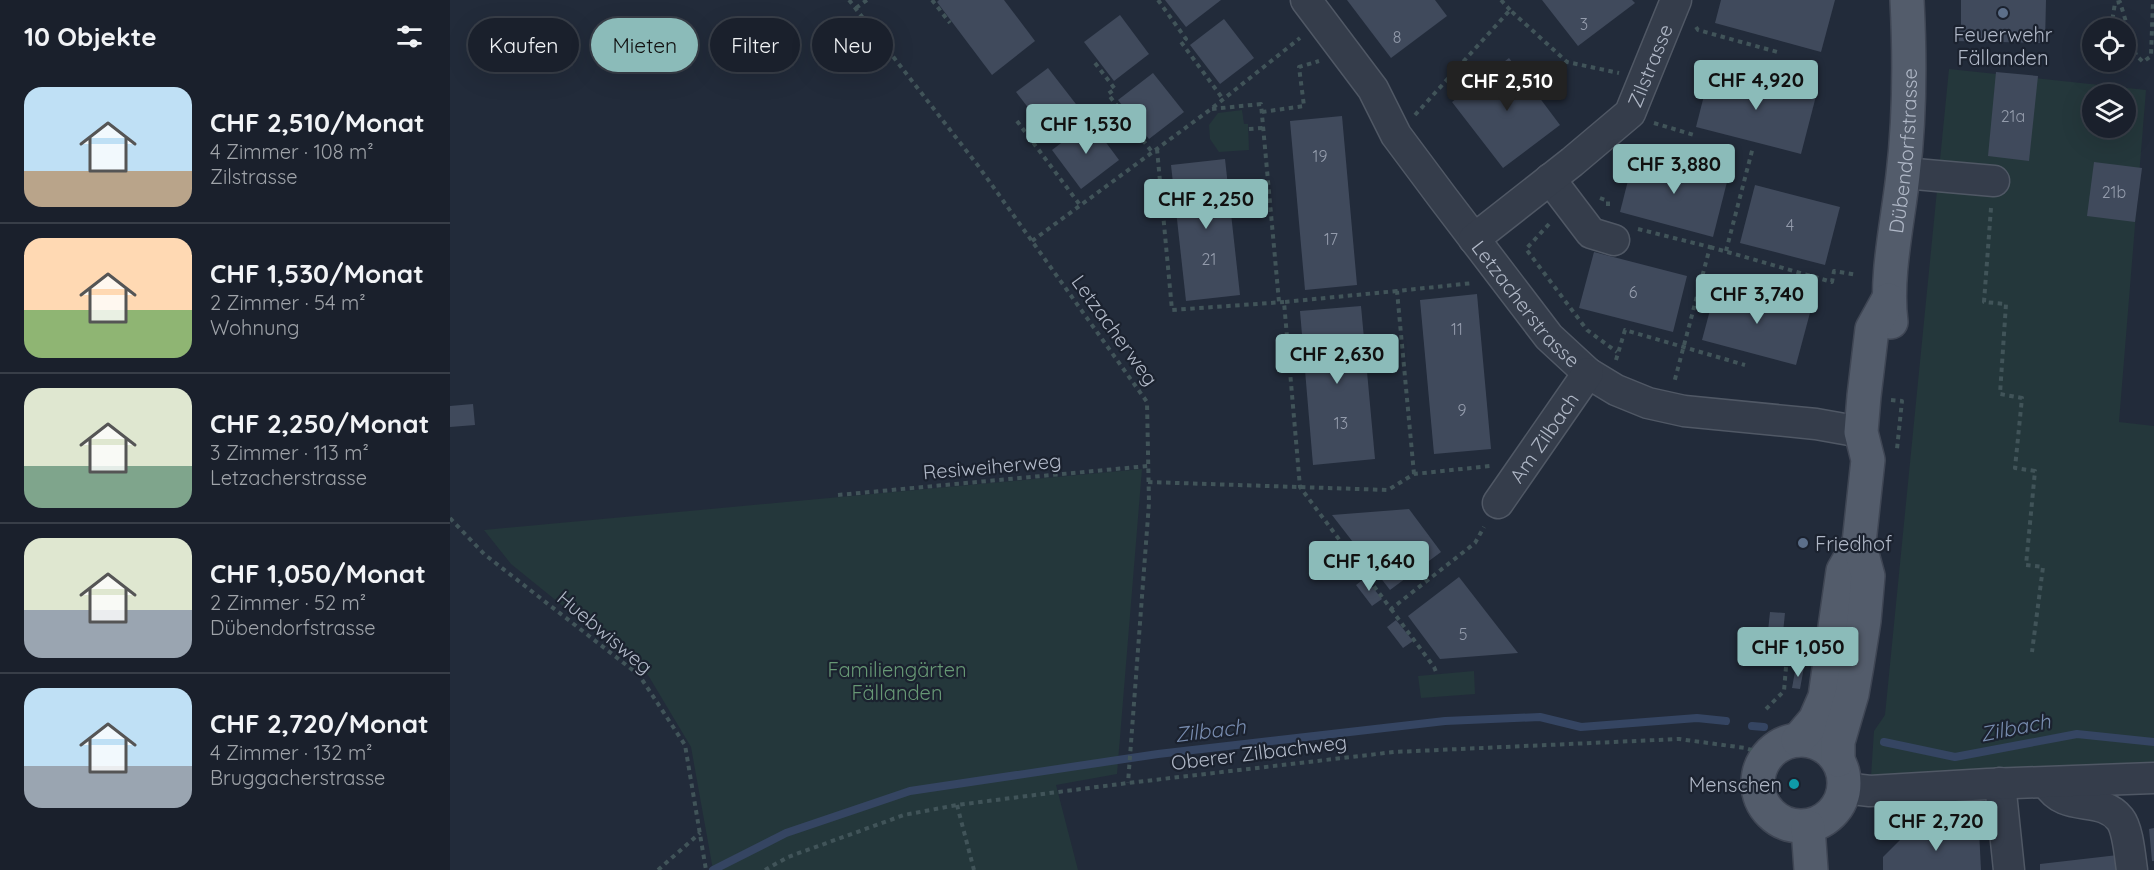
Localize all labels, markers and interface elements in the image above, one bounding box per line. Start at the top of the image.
marker: Feuerwehr Fällanden [1996,6,2010,20]
house number: 3 [1580,14,1588,34]
chip: Kaufen [468,18,579,72]
chip: Mieten [591,18,698,72]
chip: Filter [710,18,800,72]
chip: Neu [812,18,893,72]
map controls [2082,18,2136,138]
button: locate [2082,18,2136,72]
text: 10 Objekte [24,20,157,53]
icon: filters [393,20,426,53]
street label: Zilstrasse [1621,20,1677,111]
place label: Feuerwehr Fällanden [1953,22,2053,70]
house number: 8 [1393,27,1401,47]
pin: CHF 4,920 [1687,60,1825,111]
pin: CHF 2,510 [1438,61,1576,112]
text: CHF 4,920 [1708,67,1804,92]
text: CHF 2,510 [1461,68,1553,93]
street label: Dübendorfstrasse [1883,68,1921,235]
button: layers [2082,84,2136,138]
pin: CHF 1,530 [1017,104,1155,155]
text: CHF 2,510/Monat [210,106,425,139]
house number: 21a [2001,106,2025,126]
icon: home [72,111,144,183]
text: CHF 1,530 [1040,111,1132,136]
text: 4 Zimmer · 108 m² [210,139,374,164]
pin: CHF 3,880 [1605,144,1743,195]
house number: 19 [1313,146,1327,166]
text: CHF 3,880 [1627,151,1721,176]
text: Zilstrasse [210,164,298,189]
pin: CHF 2,250 [1137,179,1275,230]
house number: 21b [2102,182,2126,202]
text: CHF 2,250 [1158,186,1254,211]
house number: 4 [1786,215,1794,235]
house number: 17 [1324,229,1338,249]
street label: Letzacherstrasse [1467,235,1586,372]
house number: 21 [1202,249,1216,269]
text: CHF 1,530/Monat [210,257,424,290]
icon: home [72,262,144,334]
street label: Letzacherweg [1066,270,1164,390]
pin: CHF 3,740 [1688,274,1826,325]
text: CHF 3,740 [1710,281,1804,306]
house number: 6 [1629,282,1638,302]
text: 2 Zimmer · 54 m² [210,290,365,315]
text: Wohnung [210,315,299,340]
house number: 11 [1451,319,1463,339]
pin: CHF 2,630 [1268,334,1406,385]
text: CHF 2,630 [1290,341,1384,366]
street label: Am Zilbach [1504,387,1584,487]
house number: 9 [1458,400,1467,420]
text: CHF 2,250/Monat [210,407,429,440]
icon: home [72,412,144,484]
house number: 13 [1334,413,1348,433]
text: 3 Zimmer · 113 m² [210,440,369,465]
street label: Resiweiherweg [922,447,1062,485]
text: Letzacherstrasse [210,465,367,490]
place label: Friedhof [1815,531,1892,556]
marker: Friedhof [1796,536,1810,550]
pin: CHF 1,640 [1300,541,1438,592]
text: CHF 1,640 [1323,548,1415,573]
text: CHF 1,050/Monat [210,557,426,590]
icon: home [72,562,144,634]
street label: Huebwisweg [552,585,658,679]
text: 2 Zimmer · 52 m² [210,590,366,615]
text: Dübendorfstrasse [210,615,376,640]
house number: 5 [1459,624,1467,644]
pin: CHF 1,050 [1729,627,1867,678]
text: CHF 1,050 [1751,634,1845,659]
park label: Familiengärten Fällanden [827,657,967,705]
text: CHF 2,720/Monat [210,707,429,740]
water label: Zilbach [1978,707,2053,747]
icon: home [72,712,144,784]
water label: Zilbach [1173,713,1248,747]
street label: Oberer Zilbachweg [1170,729,1348,775]
text: 4 Zimmer · 132 m² [210,740,372,765]
text: Bruggacherstrasse [210,765,385,790]
place label: Menschen [1689,772,1782,797]
marker: Menschen [1787,777,1801,791]
pin: CHF 2,720 [1867,801,2005,852]
text: CHF 2,720 [1888,808,1984,833]

